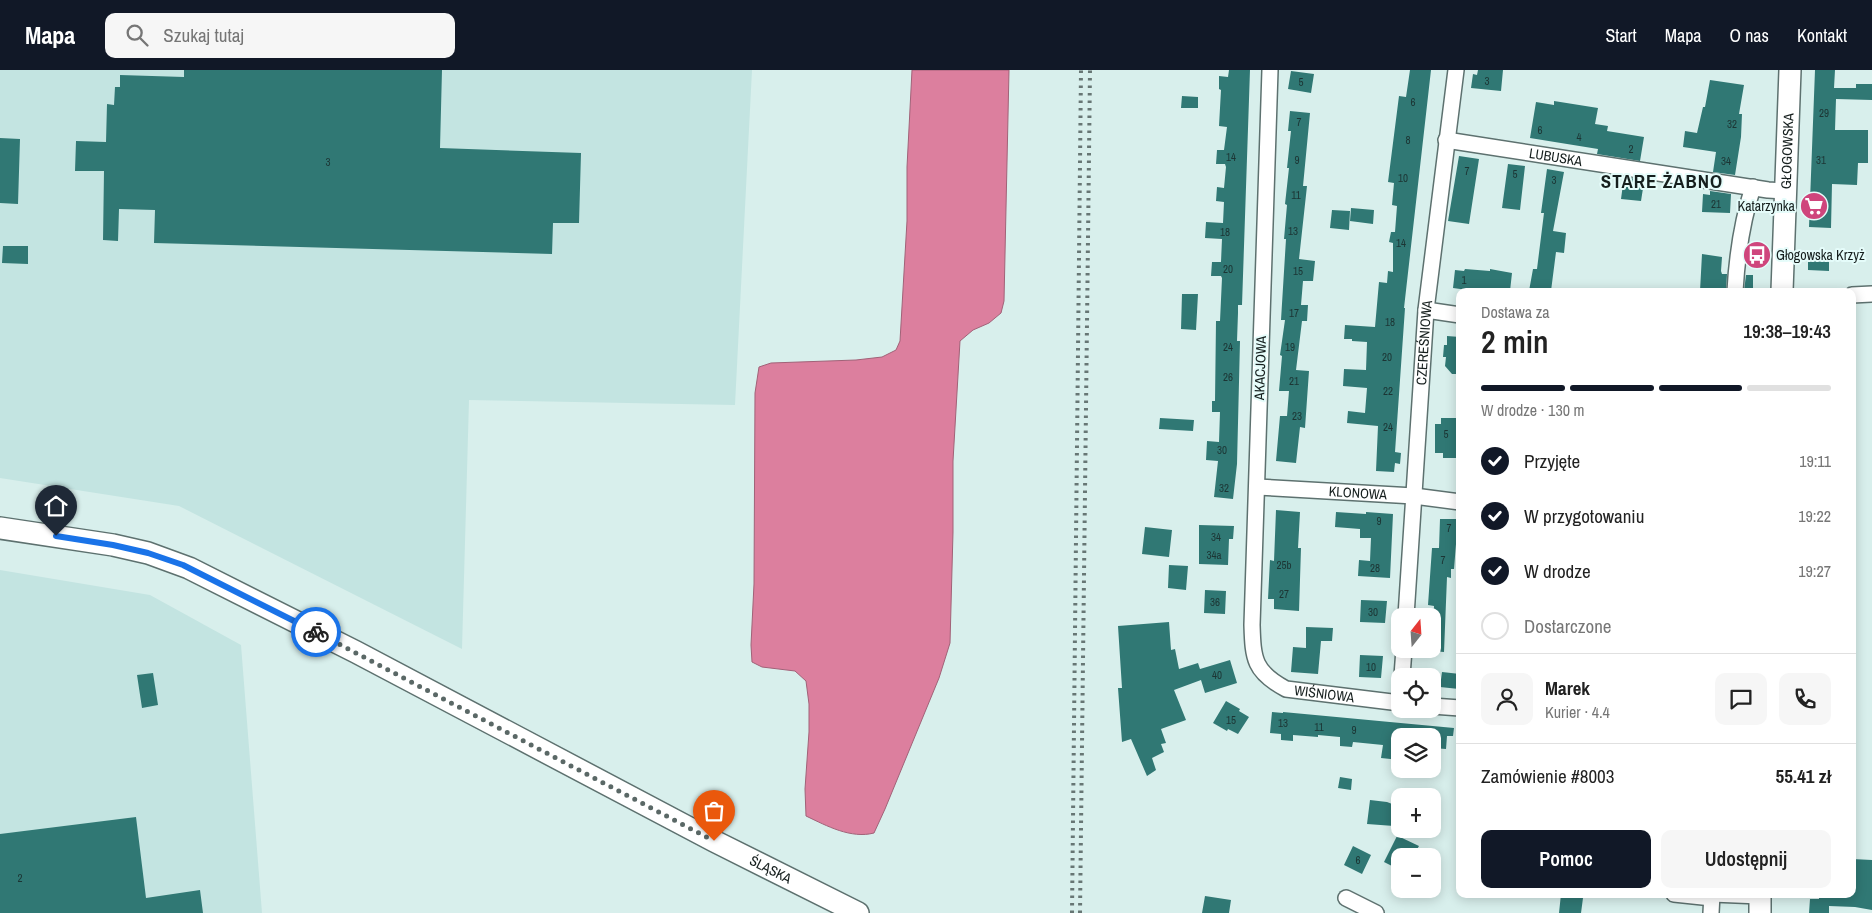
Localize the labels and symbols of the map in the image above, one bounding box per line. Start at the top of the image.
house number: 3 [1484,74,1490,88]
house number: 5 [1298,75,1304,89]
house number: 6 [1410,95,1416,109]
house number: 29 [1819,106,1829,120]
street label: GŁOGOWSKA [1777,112,1797,189]
house number: 7 [1296,115,1302,129]
house number: 32 [1727,117,1737,131]
house number: 6 [1537,123,1543,137]
house number: 4 [1576,130,1582,144]
house number: 8 [1405,133,1411,147]
house number: 2 [1628,142,1634,156]
street label: LUBUSKA [1528,144,1584,170]
house number: 14 [1226,150,1236,164]
house number: 9 [1294,153,1300,167]
house number: 31 [1816,153,1826,167]
house number: 34 [1721,154,1731,168]
house number: 3 [325,155,331,169]
house number: 7 [1464,164,1470,178]
house number: 5 [1512,167,1518,181]
district label: STARE ŻABNO [1601,168,1723,194]
house number: 10 [1398,171,1408,185]
house number: 3 [1551,173,1557,187]
house number: 11 [1291,188,1301,202]
supermarket icon: Katarzynka [1799,191,1829,221]
house number: 21 [1711,197,1721,211]
place label: Katarzynka [1738,197,1796,215]
house number: 13 [1288,224,1298,238]
house number: 18 [1220,225,1230,239]
house number: 14 [1396,236,1406,250]
bus stop icon: Głogowska Krzyż [1742,240,1772,270]
place label: Głogowska Krzyż [1776,246,1865,264]
house number: 20 [1223,262,1233,276]
house number: 15 [1293,264,1303,278]
house number: 1 [1461,273,1467,287]
street label: CZEREŚNIOWA [1412,299,1436,386]
house number: 17 [1289,306,1299,320]
house number: 18 [1385,315,1395,329]
street label: AKACJOWA [1250,335,1270,401]
house number: 24 [1223,340,1233,354]
house number: 19 [1285,340,1295,354]
house number: 20 [1382,350,1392,364]
house number: 26 [1223,370,1233,384]
house number: 21 [1289,374,1299,388]
house number: 22 [1383,384,1393,398]
house number: 23 [1292,409,1302,423]
house number: 24 [1383,420,1393,434]
house number: 5 [1443,427,1449,441]
house number: 30 [1217,443,1227,457]
house number: 32 [1219,481,1229,495]
street label: KLONOWA [1328,482,1388,503]
pin [35,485,77,536]
house number: 9 [1376,514,1382,528]
house number: 7 [1446,521,1452,535]
house number: 34 [1211,530,1221,544]
house number: 34a [1206,548,1222,562]
house number: 7 [1440,553,1446,567]
house number: 25b [1276,558,1292,572]
house number: 28 [1370,561,1380,575]
house number: 27 [1279,587,1289,601]
house number: 36 [1210,595,1220,609]
house number: 30 [1368,605,1378,619]
courier [291,607,341,657]
north arrow [1391,608,1441,658]
house number: 10 [1366,660,1376,674]
house number: 40 [1212,668,1222,682]
street label: WIŚNIOWA [1293,681,1356,706]
house number: 15 [1226,713,1236,727]
house number: 13 [1278,716,1288,730]
house number: 11 [1314,720,1324,734]
house number: 9 [1351,723,1357,737]
pin [693,790,735,841]
street label: ŚLĄSKA [747,851,795,888]
house number: 6 [1355,853,1361,867]
house number: 2 [17,871,23,885]

